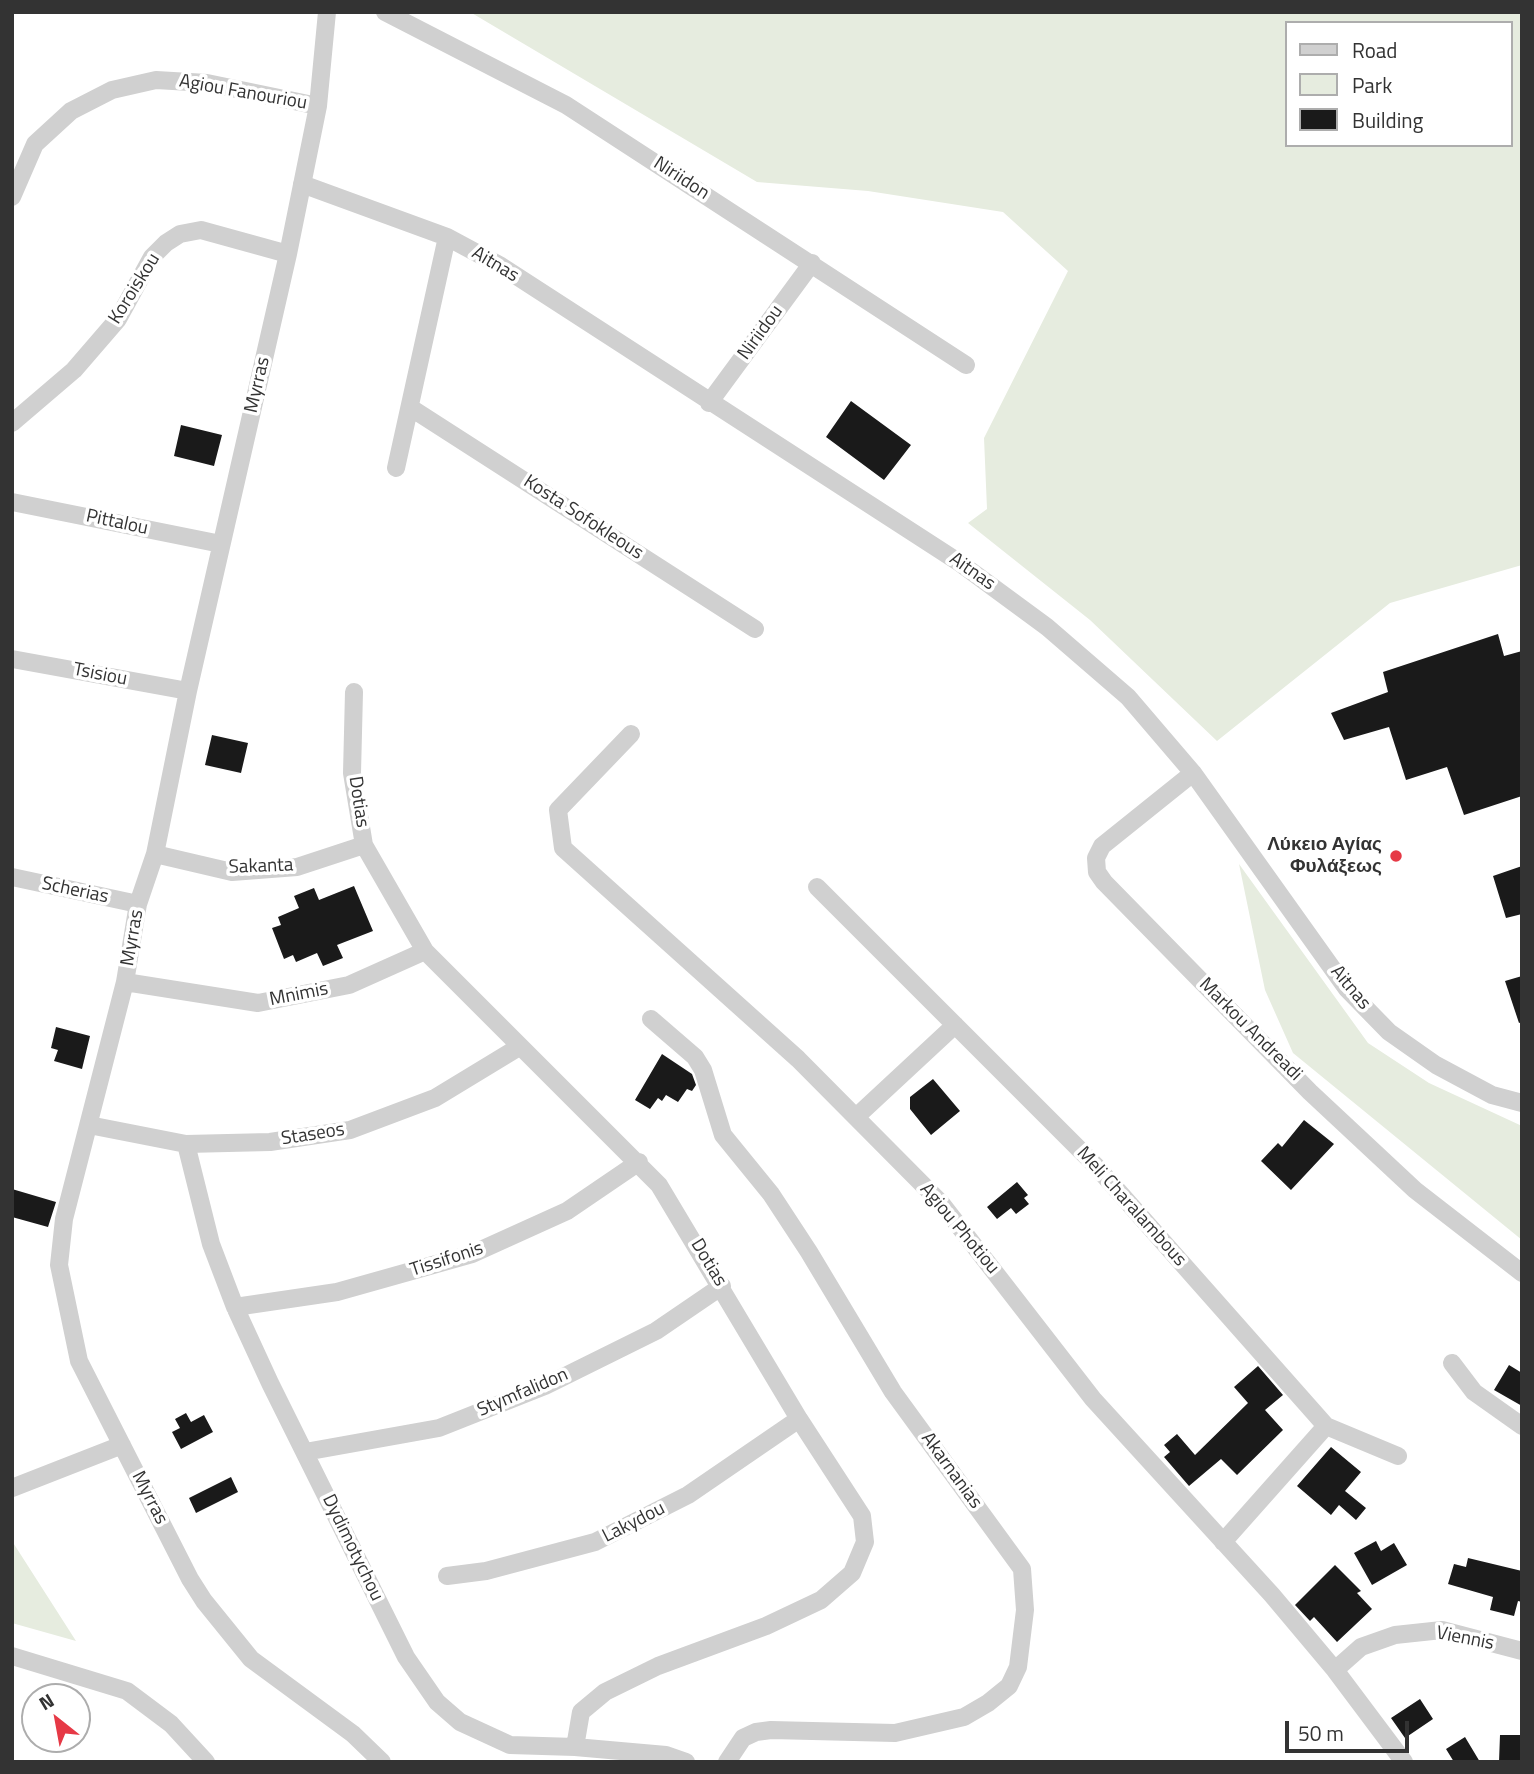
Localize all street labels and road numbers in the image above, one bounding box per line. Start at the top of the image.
street label: Agiou Fanouriou [177,71,309,115]
street label: Niriidon [649,153,713,205]
street label: Aitnas [467,242,523,288]
street label: Koroiskou [104,249,166,329]
street label: Niriidou [734,301,788,365]
street label: Myrras [241,355,275,415]
street label: Kosta Sofokleous [519,471,647,565]
street label: Pittalou [84,505,150,541]
street label: Aitnas [945,548,999,596]
street label: Tsisiou [71,659,129,691]
street label: Dotias [343,775,373,829]
street label: Sakanta [228,854,294,880]
street label: Scherias [40,873,110,909]
street label: Myrras [117,908,149,968]
street label: Aitnas [1325,961,1375,1015]
street label: Markou Andreadi [1194,974,1306,1086]
street label: Mnimis [268,978,330,1012]
street label: Staseos [280,1119,346,1151]
street label: Meli Charalambous [1071,1142,1191,1272]
street label: Agiou Photiou [914,1179,1004,1279]
street label: Dotias [685,1235,731,1291]
street label: Tissifonis [408,1238,486,1282]
street label: Stymfalidon [474,1364,572,1422]
street label: Akarnanias [916,1428,986,1514]
street label: Myrras [126,1468,172,1528]
street label: Dydimotychou [316,1491,388,1605]
street label: Lakydou [599,1498,669,1548]
street label: Viennis [1434,1622,1496,1656]

